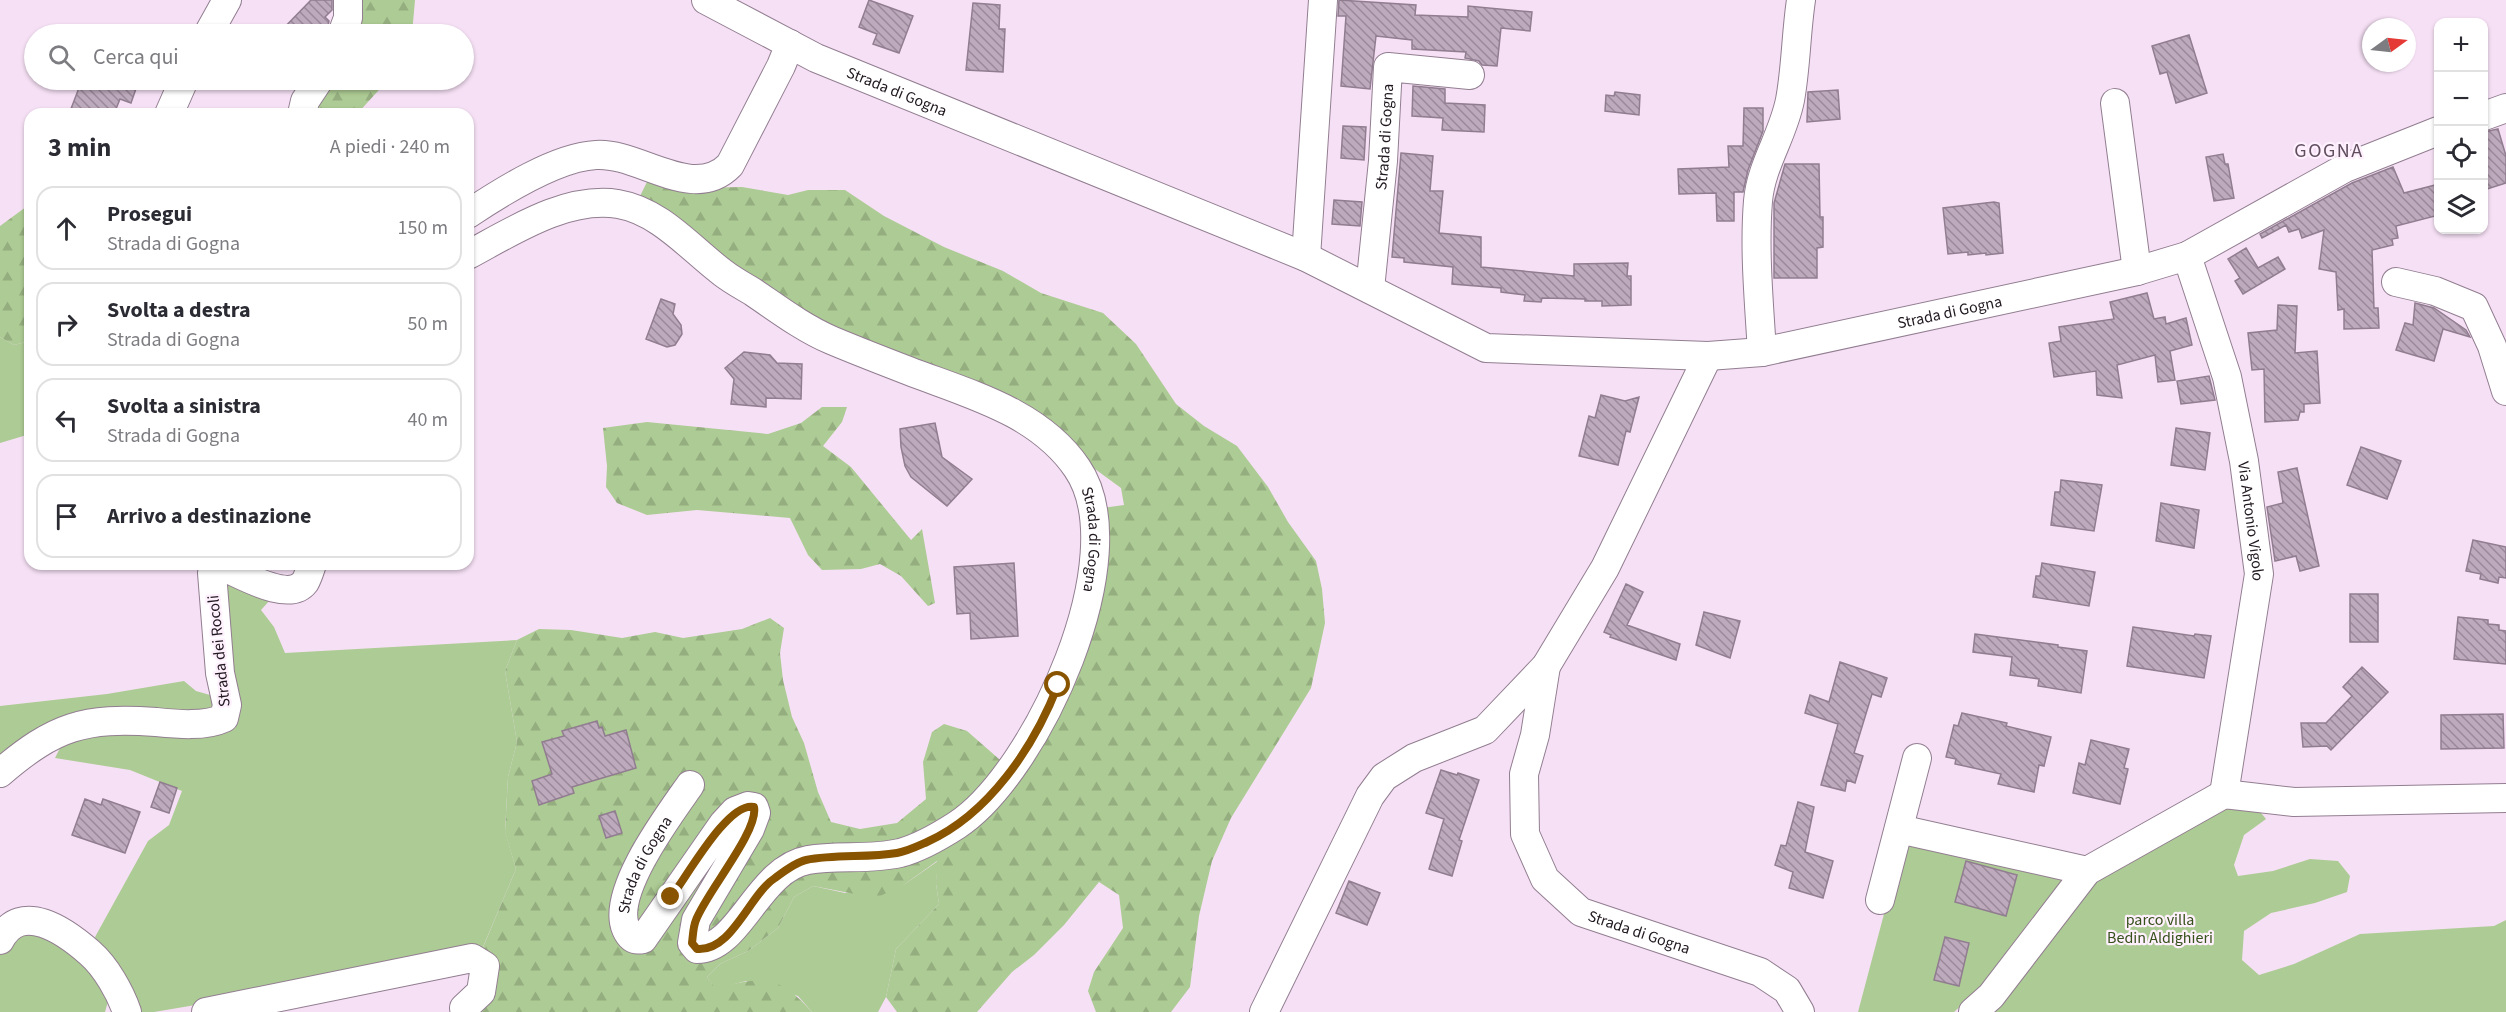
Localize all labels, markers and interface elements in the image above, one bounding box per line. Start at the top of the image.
north arrow [2362,18,2416,72]
map controls [2434,18,2488,234]
button: + [2434,18,2488,72]
search box [24,24,474,90]
icon: search [45,41,78,74]
text: Cerca qui [93,41,179,73]
street label: Strada di Gogna [843,62,950,122]
button: − [2434,72,2488,126]
street label: Strada di Gogna [1370,83,1399,191]
button: locate [2434,126,2488,180]
text: 3 min [48,129,111,166]
text: A piedi · 240 m [330,133,450,161]
district label: GOGNA [2294,137,2364,165]
button: layers [2434,180,2488,234]
text: Prosegui [107,198,192,230]
icon: ahead [50,212,83,245]
text: 150 m [398,214,448,242]
text: Strada di Gogna [107,230,240,258]
street label: Strada di Gogna [1895,290,2004,334]
text: Svolta a destra [107,294,251,326]
icon: right [50,308,83,341]
text: 50 m [408,310,448,338]
text: Strada di Gogna [107,326,240,354]
text: Svolta a sinistra [107,390,261,422]
icon: left [50,404,83,437]
text: 40 m [408,406,448,434]
text: Strada di Gogna [107,422,240,450]
street label: Via Antonio Vigolo [2232,460,2269,583]
street label: Strada di Gogna [1076,484,1105,594]
icon: arrive [50,500,83,533]
text: Arrivo a destinazione [107,500,312,532]
street label: Strada dei Rocoli [202,594,236,708]
route start [1044,671,1070,697]
street label: Strada di Gogna [613,812,677,915]
route end [657,883,683,909]
street label: Strada di Gogna [1585,905,1693,960]
park label: parco villa Bedin Aldighieri [2107,909,2213,949]

